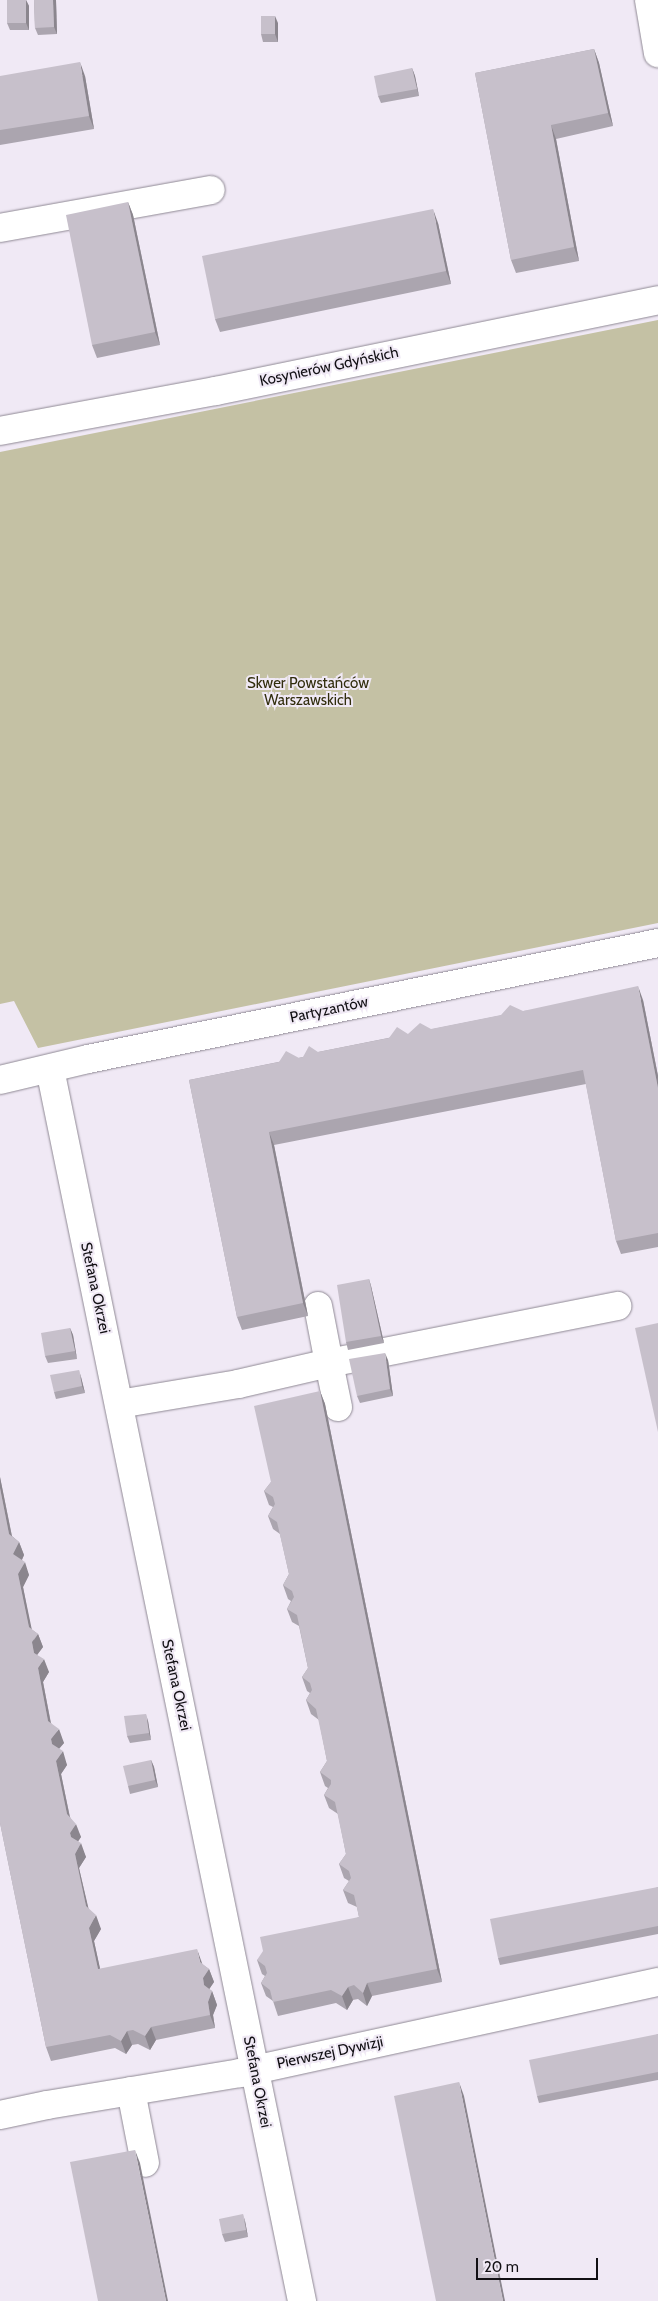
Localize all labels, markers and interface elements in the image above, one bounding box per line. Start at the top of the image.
street label: Kosynierów Gdyńskich [258,343,400,391]
park label: Skwer Powstańców Warszawskich [247,674,369,709]
street label: Partyzantów [288,993,370,1027]
street label: Stefana Okrzei [77,1241,113,1335]
street label: Stefana Okrzei [158,1638,194,1732]
street label: Pierwszej Dywizji [275,2033,385,2073]
street label: Stefana Okrzei [239,2035,275,2129]
scale bar [478,2248,600,2280]
text: 20 m [484,2258,519,2276]

